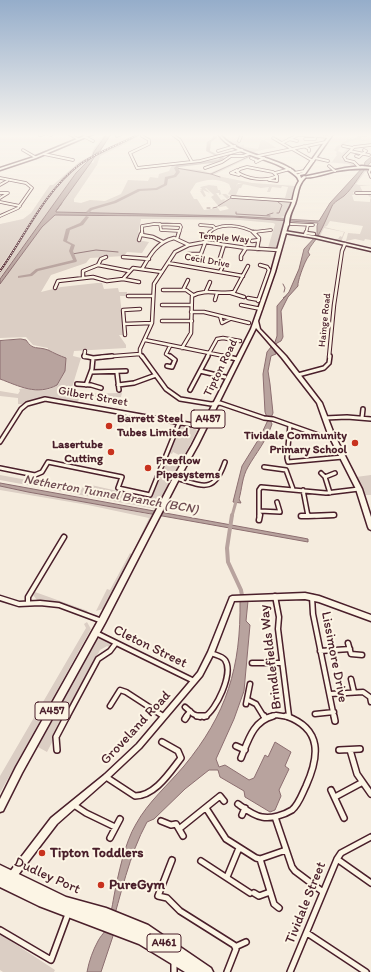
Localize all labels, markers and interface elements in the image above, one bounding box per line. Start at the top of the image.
street label: Temple Way [198,230,250,246]
street label: Cecil Drive [183,251,231,271]
street label: Hainge Road [316,293,334,347]
street label: Tipton Road [201,337,241,399]
street label: Gilbert Street [57,384,129,410]
road number: A457 [191,410,225,428]
place label: Barrett Steel Tubes Limited [117,412,189,440]
marker: Barrett Steel Tubes Limited [104,421,114,431]
place label: Tividale Community Primary School [244,429,347,457]
place label: Lasertube Cutting [52,438,103,466]
marker: Tividale Community Primary School [350,438,360,448]
marker: Lasertube Cutting [106,447,116,457]
place label: Freeflow Pipesystems [156,454,220,482]
marker: Freeflow Pipesystems [143,463,153,473]
water label: Netherton Tunnel Branch (BCN) [22,472,200,518]
street label: Brindlefields Way [256,604,286,710]
street label: Lissimore Drive [317,610,351,704]
street label: Cleton Street [110,622,190,672]
street label: Groveland Road [97,687,175,769]
road number: A457 [35,702,69,720]
place label: Tipton Toddlers [50,845,144,861]
marker: Tipton Toddlers [37,848,47,858]
street label: Dudley Port [11,854,83,898]
street label: Tividale Street [282,859,330,947]
place label: PureGym [109,877,165,893]
marker: PureGym [96,880,106,890]
road number: A461 [147,934,181,952]

